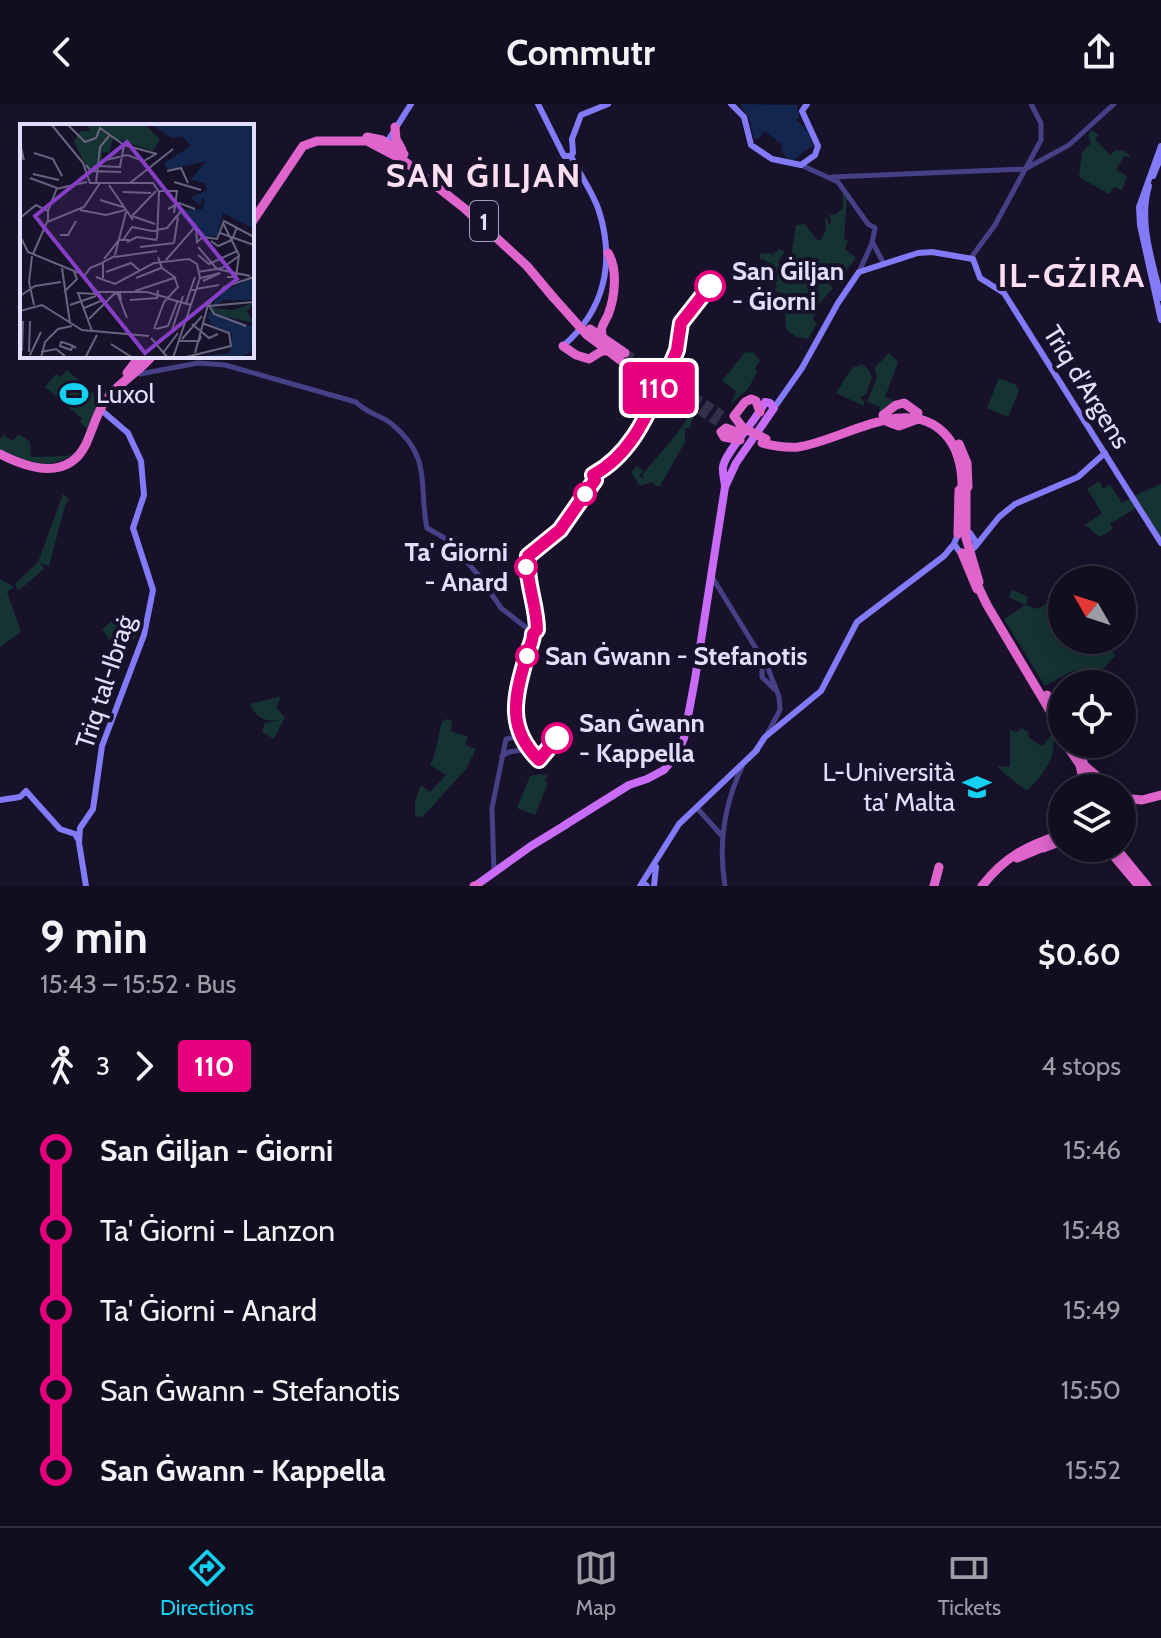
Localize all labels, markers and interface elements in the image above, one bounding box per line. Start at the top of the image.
icon: back [40,30,84,74]
text: Commutr [506,30,655,74]
icon: share [1077,30,1121,74]
inset map [20,124,254,358]
district label: SAN ĠILJAN [386,154,582,196]
road number: 1 [470,201,498,241]
district label: IL-GŻIRA [998,254,1146,296]
place label: San Ġiljan - Ġiorni [732,255,844,317]
marker: San Ġiljan - Ġiorni [695,271,725,301]
street label: Triq d'Argens [1037,320,1138,455]
line badge: 110 [613,362,705,414]
text: 110 [639,371,679,405]
place label: Luxol [96,378,155,410]
sports icon: Luxol [59,379,89,409]
unlabelled marker [574,483,596,505]
place label: Ta' Ġiorni - Anard [404,536,508,598]
marker: Ta' Ġiorni - Anard [515,556,537,578]
north arrow [1048,566,1136,654]
map controls [1048,566,1136,862]
street label: Triq tal-Ibraġ [68,610,142,753]
place label: San Ġwann - Stefanotis [545,640,807,672]
marker: San Ġwann - Stefanotis [516,645,538,667]
button: locate [1048,670,1136,758]
place label: San Ġwann - Kappella [579,707,705,769]
marker: San Ġwann - Kappella [542,723,572,753]
place label: L-Università ta' Malta [822,756,956,818]
school or university icon: L-Università ta' Malta [962,772,992,802]
button: layers [1048,774,1136,862]
text: 9 min [40,911,148,964]
text: $0.60 [1038,936,1121,973]
text: 15:43 – 15:52 · Bus [40,968,236,1000]
icon: walk [40,1044,84,1088]
icon: forward [122,1044,166,1088]
text: 110 [194,1049,235,1083]
text: 3 [96,1050,110,1082]
text: 4 stops [1041,1050,1121,1082]
text: San Ġiljan - Ġiorni [100,1132,333,1169]
text: 15:46 [1063,1134,1121,1166]
text: Ta' Ġiorni - Lanzon [100,1212,335,1249]
text: 15:48 [1062,1214,1121,1246]
text: Ta' Ġiorni - Anard [100,1292,317,1329]
text: 15:49 [1063,1294,1121,1326]
text: San Ġwann - Stefanotis [100,1372,400,1409]
text: 15:50 [1061,1374,1121,1406]
text: San Ġwann - Kappella [100,1452,385,1489]
text: 15:52 [1065,1454,1121,1486]
tab: Directions [160,1546,254,1621]
tab: Map [574,1546,618,1621]
tab: Tickets [938,1546,1001,1621]

